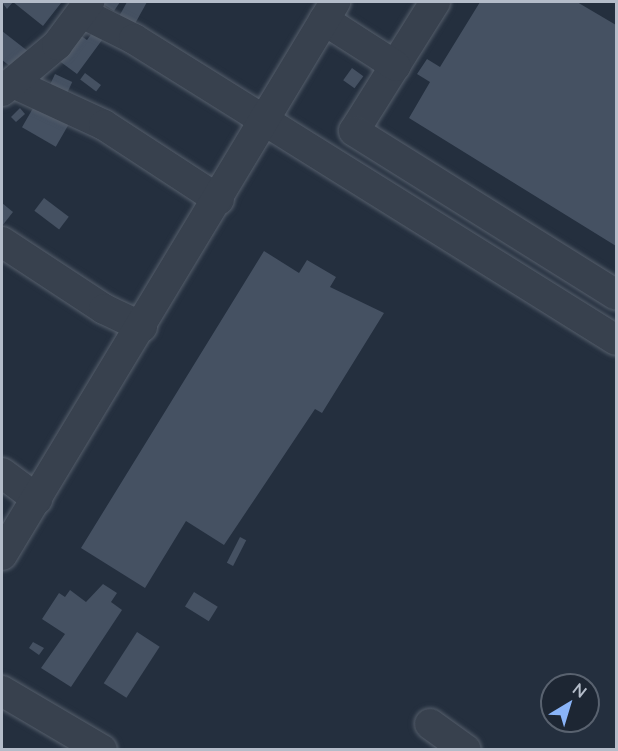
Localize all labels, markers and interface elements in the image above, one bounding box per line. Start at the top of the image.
north arrow [540,673,600,733]
text: N [569,679,591,701]

